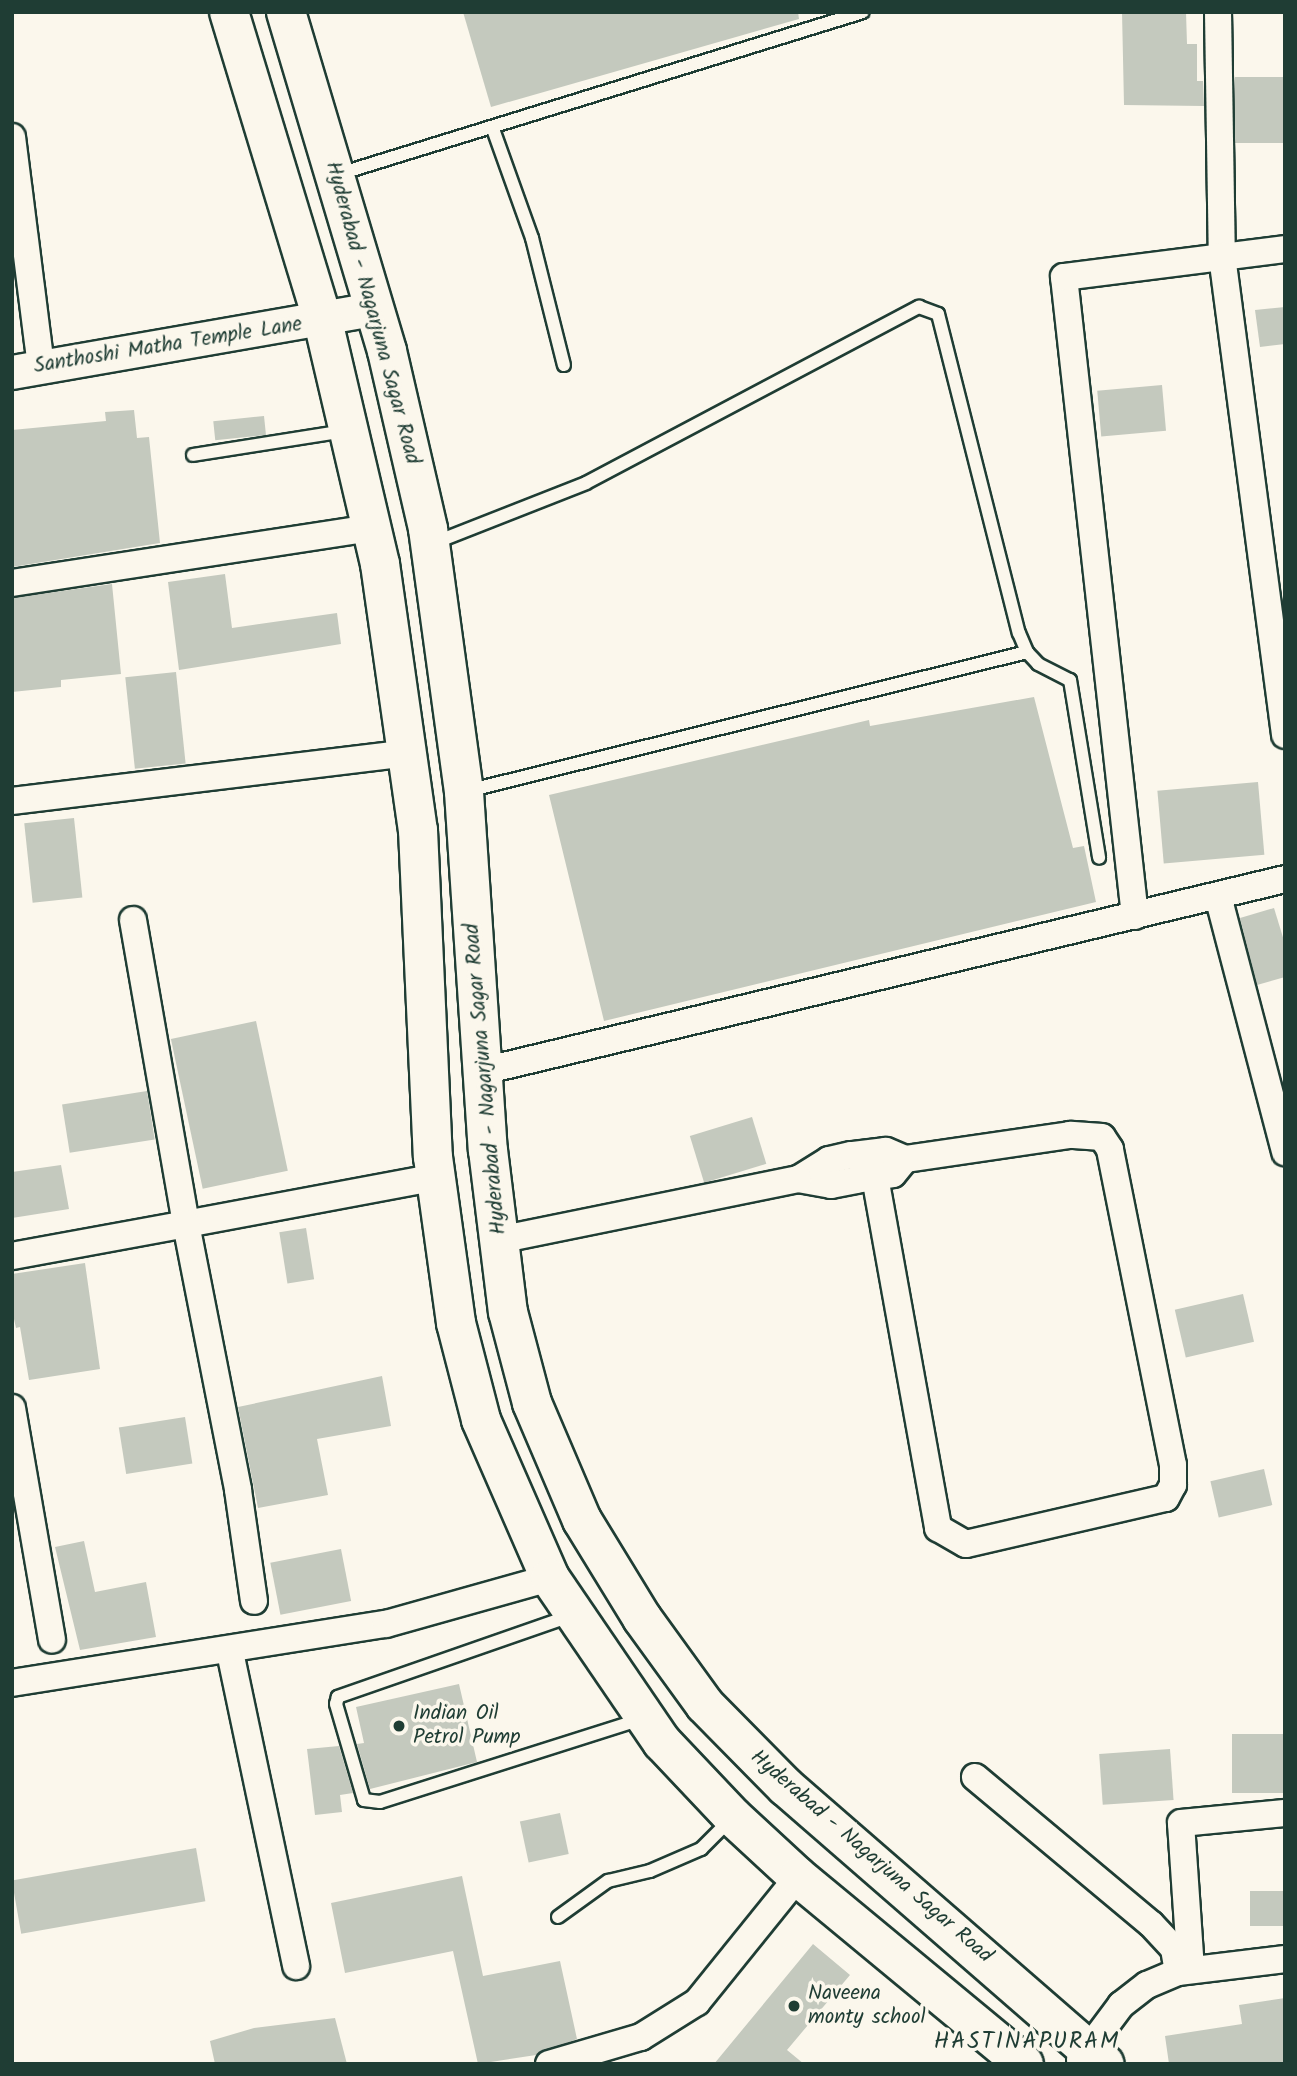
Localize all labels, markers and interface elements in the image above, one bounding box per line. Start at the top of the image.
street label: Hyderabad - Nagarjuna Sagar Road [319,159,425,467]
street label: Santhoshi Matha Temple Lane [32,312,304,380]
street label: Hyderabad - Nagarjuna Sagar Road [460,922,512,1236]
place label: Indian Oil Petrol Pump [413,1701,520,1751]
marker: Indian Oil Petrol Pump [391,1718,407,1734]
street label: Hyderabad - Nagarjuna Sagar Road [745,1745,997,1969]
place label: Naveena monty school [808,1981,926,2031]
marker: Naveena monty school [786,1998,802,2014]
district label: HASTINAPURAM [935,2028,1119,2056]

